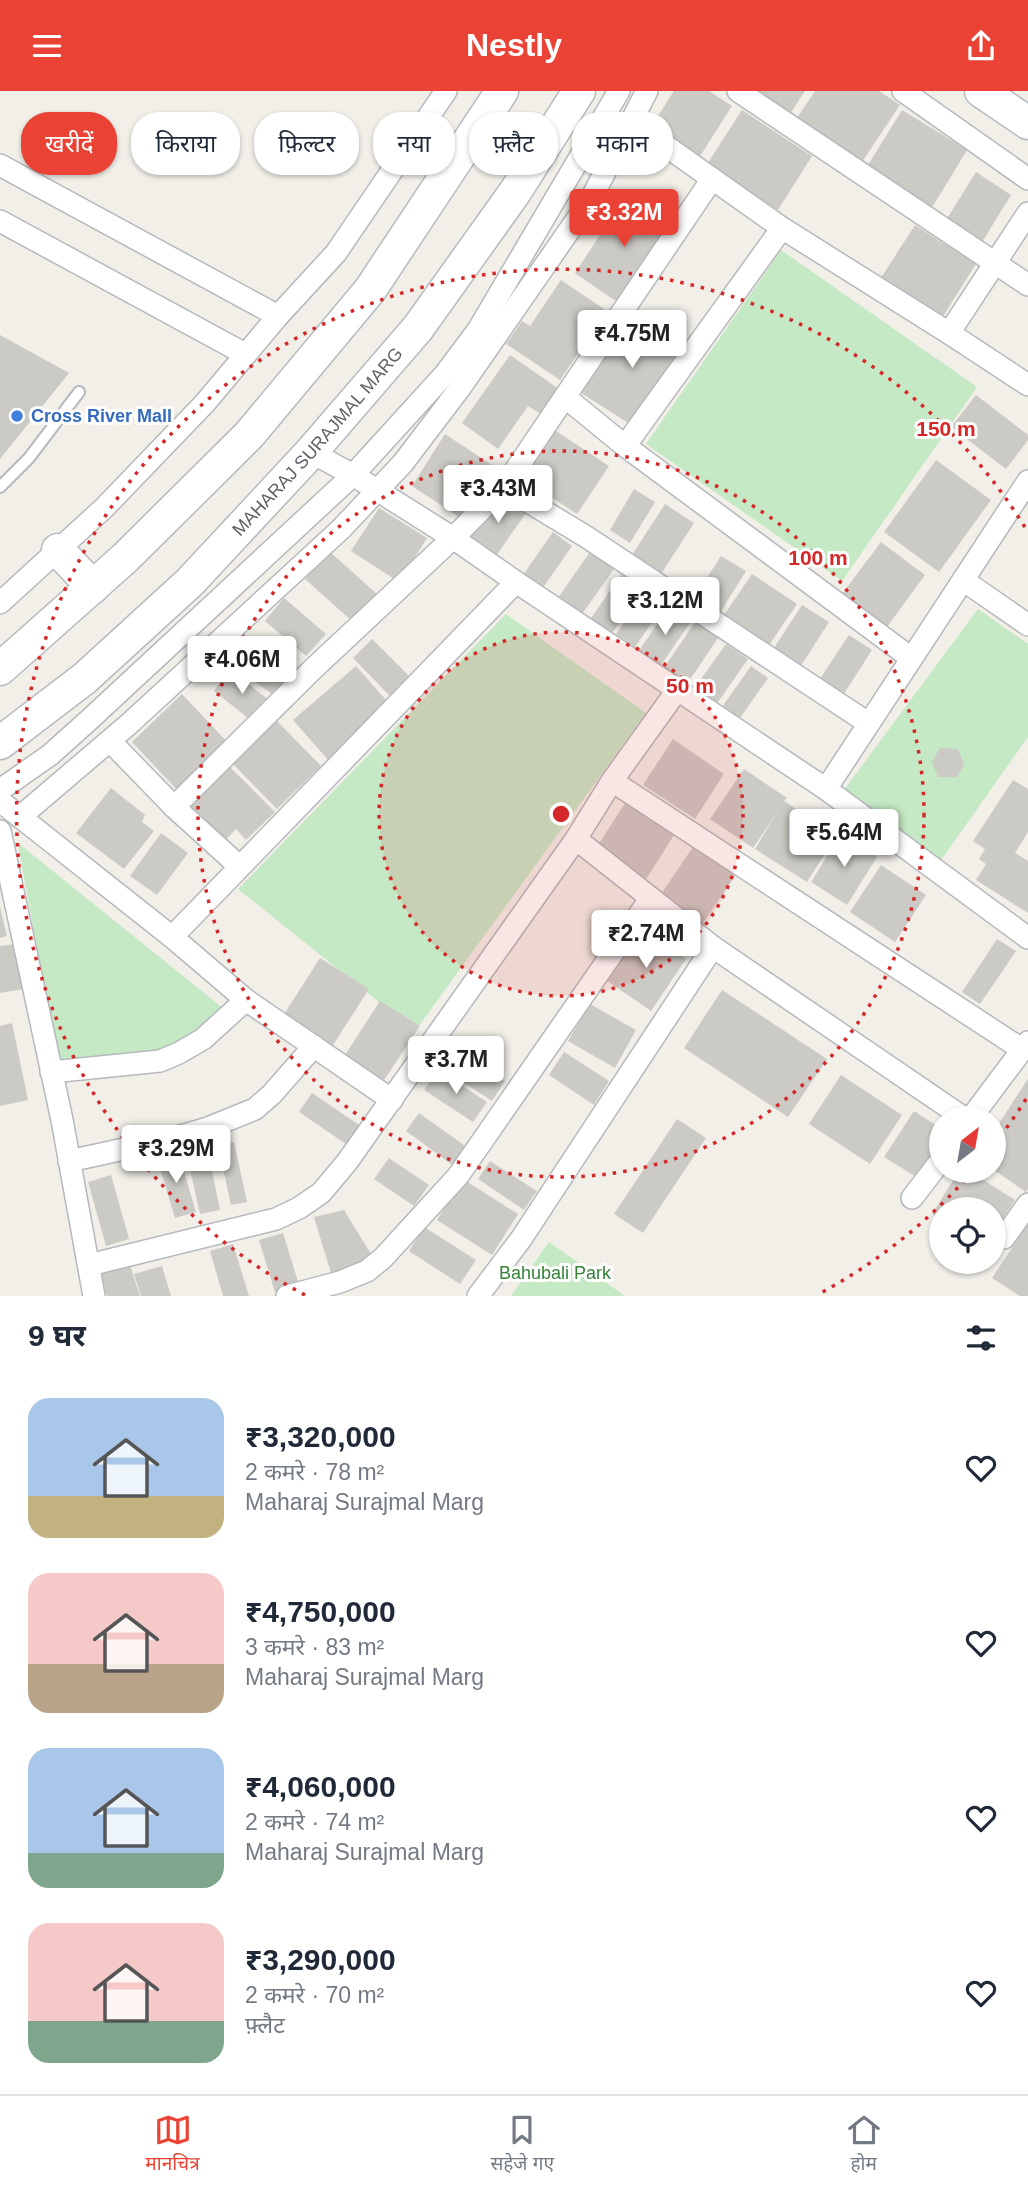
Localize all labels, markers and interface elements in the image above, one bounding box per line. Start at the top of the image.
icon: menu [28,27,66,65]
text: Nestly [466,27,562,63]
icon: share [962,27,1000,65]
chip: खरीदें [21,112,117,175]
chip: किराया [131,112,240,175]
chip: फ़िल्टर [254,112,359,175]
chip: नया [373,112,455,175]
chip: फ़्लैट [469,112,558,175]
chip: मकान [572,112,673,175]
pin: ₹3.32M [567,190,681,249]
text: ₹3.32M [585,199,663,225]
pin: ₹4.75M [575,310,689,370]
text: ₹4.75M [593,320,671,346]
street label: MAHARAJ SURAJMAL MARG [228,343,407,540]
place label: Cross River Mall [31,406,172,426]
marker: Cross River Mall [9,408,25,424]
text: 150 m [916,417,976,440]
pin: ₹3.43M [441,465,555,525]
text: ₹3.43M [459,475,537,501]
text: 100 m [788,546,848,569]
pin: ₹3.12M [608,577,722,637]
text: ₹3.12M [626,587,704,613]
pin: ₹4.06M [185,637,299,696]
text: ₹4.06M [203,646,281,672]
text: 50 m [666,674,714,697]
centre of rings [549,802,573,826]
pin: ₹5.64M [787,809,901,869]
text: ₹5.64M [805,819,883,845]
pin: ₹2.74M [589,911,703,970]
text: ₹2.74M [607,920,685,946]
pin: ₹3.7M [407,1037,505,1096]
text: ₹3.7M [424,1046,488,1072]
north arrow [929,1106,1006,1183]
map controls [929,1106,1006,1274]
pin: ₹3.29M [119,1125,233,1185]
text: ₹3.29M [137,1135,215,1161]
button: locate [929,1197,1006,1274]
park label: Bahubali Park [499,1263,612,1283]
text: 9 घर [28,1319,86,1352]
icon: filters [962,1319,1000,1357]
text: ₹3,320,000 [245,1420,396,1453]
icon: home [84,1426,168,1510]
icon: heart [962,1449,1000,1487]
text: 2 कमरे · 78 m² [245,1459,384,1485]
text: Maharaj Surajmal Marg [245,1489,484,1515]
text: ₹4,750,000 [245,1595,396,1628]
icon: home [84,1601,168,1685]
icon: heart [962,1624,1000,1662]
text: 3 कमरे · 83 m² [245,1634,384,1660]
text: Maharaj Surajmal Marg [245,1664,484,1690]
text: ₹4,060,000 [245,1770,396,1803]
icon: home [84,1776,168,1860]
icon: heart [962,1799,1000,1837]
text: 2 कमरे · 74 m² [245,1809,384,1835]
text: Maharaj Surajmal Marg [245,1839,484,1865]
text: ₹3,290,000 [245,1943,396,1976]
icon: home [84,1951,168,2035]
icon: heart [962,1974,1000,2012]
text: 2 कमरे · 70 m² [245,1982,384,2008]
text: फ़्लैट [245,2012,285,2038]
tab: मानचित्र [145,2111,200,2178]
tab: सहेजे गए [490,2111,554,2178]
tab: होम [845,2111,883,2178]

